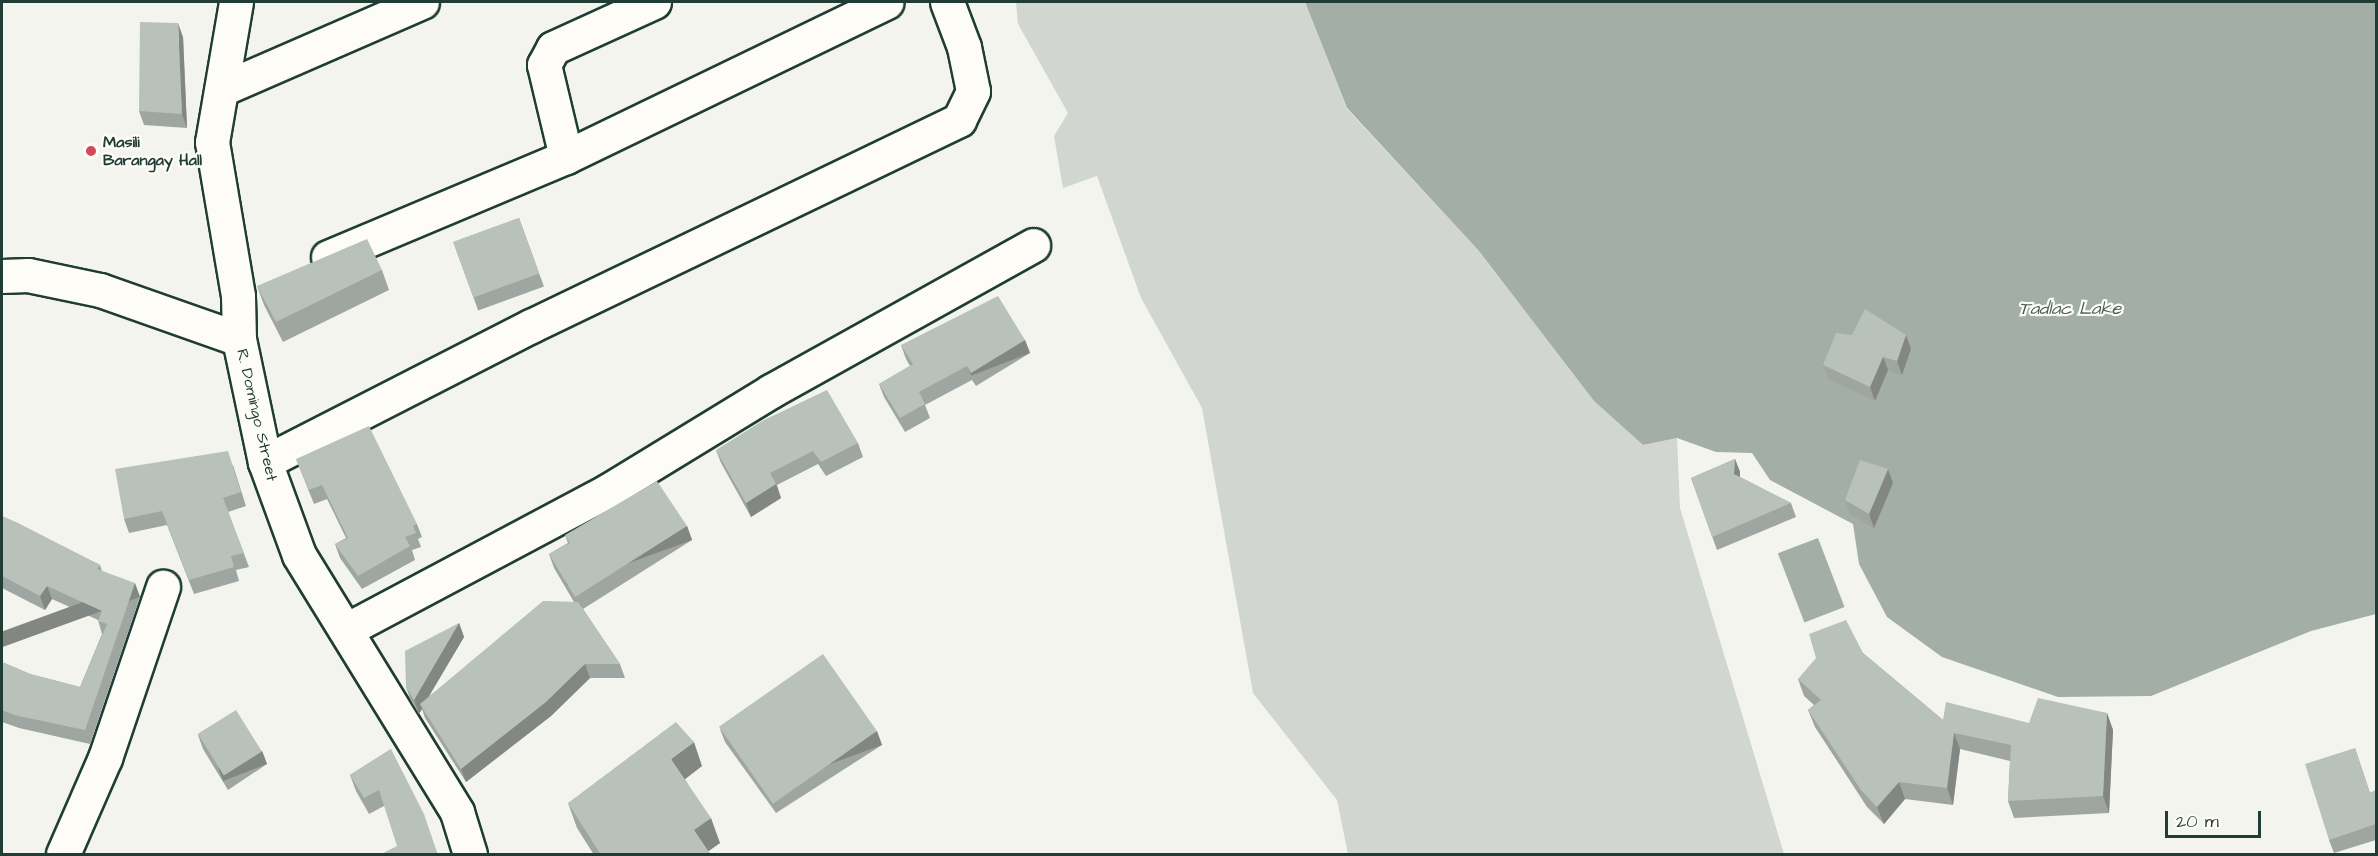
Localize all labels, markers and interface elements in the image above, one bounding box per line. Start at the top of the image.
place label: Masili Barangay Hall [103,132,202,170]
marker: Masili Barangay Hall [84,144,98,158]
water label: Tadlac Lake [2019,298,2121,320]
street label: R. Domingo Street [232,347,282,483]
scale bar [2168,799,2264,837]
text: 20 m [2176,809,2219,834]

